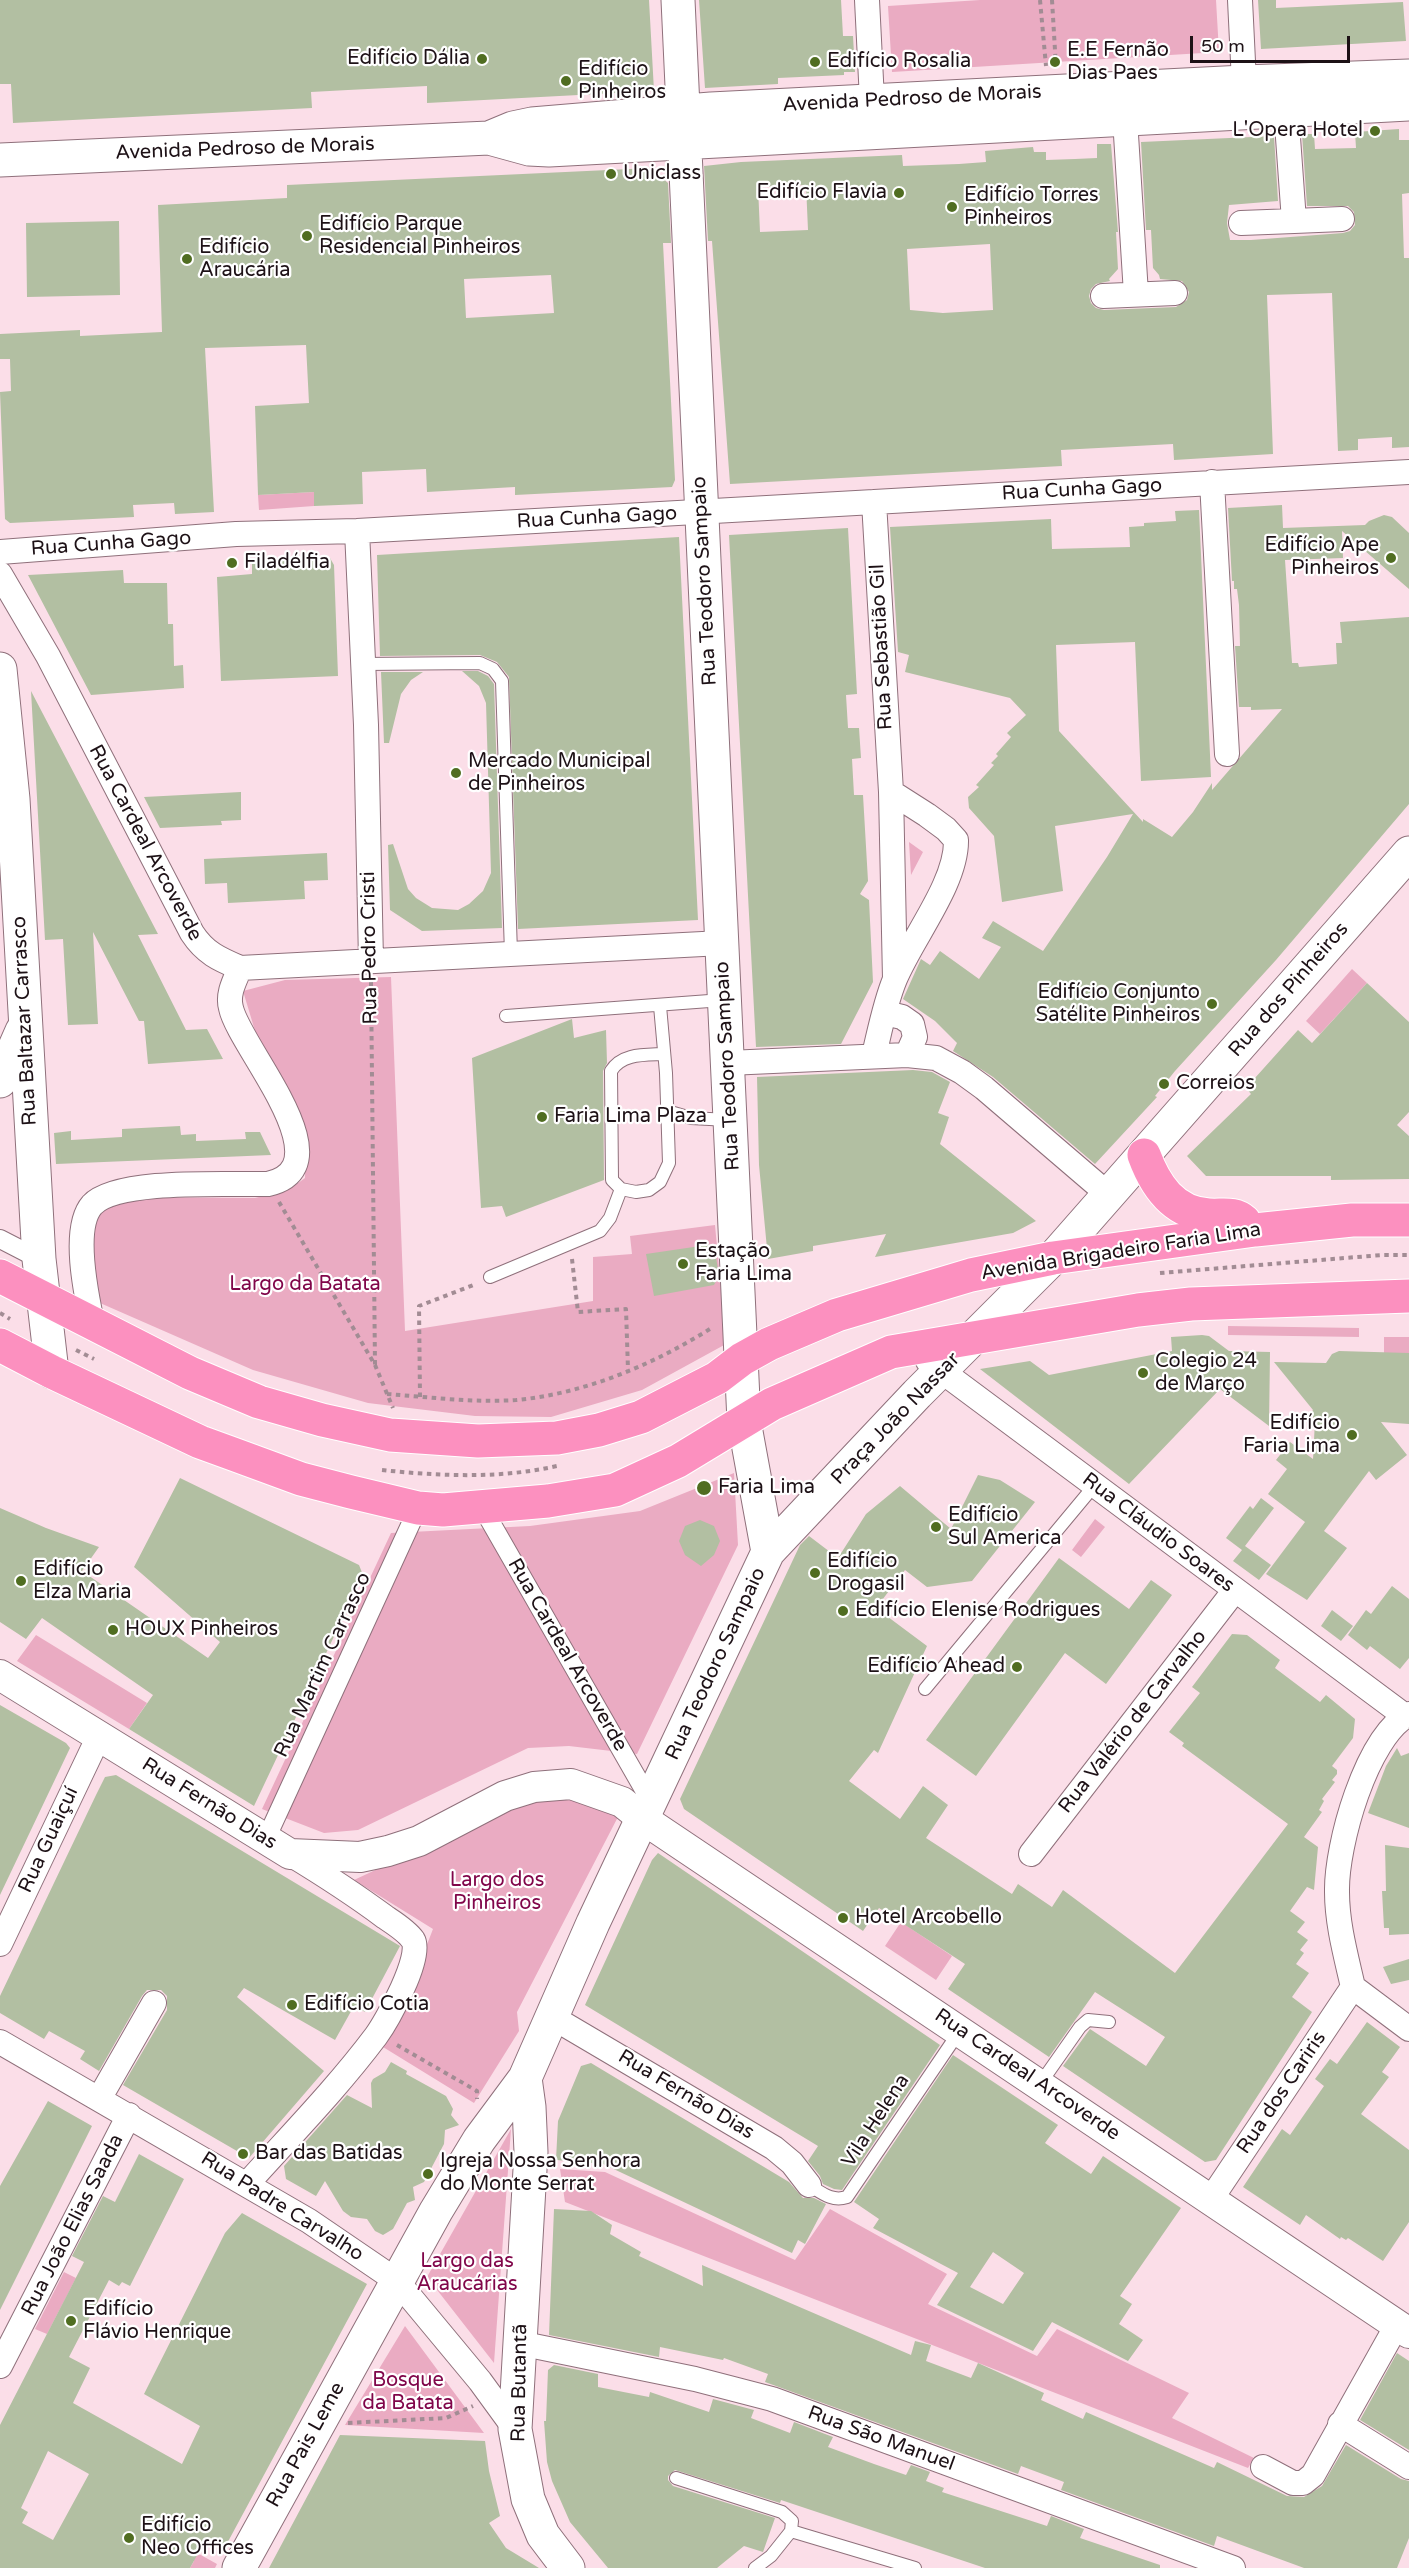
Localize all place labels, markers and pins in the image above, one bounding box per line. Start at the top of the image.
place label: E.E Fernão Dias Paes [1067,39,1169,86]
place label: Edifício Dália [347,47,470,71]
place label: Edifício Rosalia [827,50,971,74]
marker: Edifício Dália [475,52,489,66]
marker: Edifício Rosalia [808,55,822,69]
marker: E.E Fernão Dias Paes [1048,55,1062,69]
place label: Edifício Pinheiros [578,58,666,105]
marker: Edifício Pinheiros [559,74,573,88]
place label: L'Opera Hotel [1232,119,1363,143]
marker: L'Opera Hotel [1368,124,1382,138]
place label: Uniclass [623,162,701,186]
marker: Uniclass [604,167,618,181]
place label: Edifício Flavia [756,181,887,205]
place label: Edifício Torres Pinheiros [964,184,1099,231]
marker: Edifício Flavia [892,186,906,200]
marker: Edifício Torres Pinheiros [945,200,959,214]
place label: Edifício Parque Residencial Pinheiros [319,213,520,260]
marker: Edifício Parque Residencial Pinheiros [300,229,314,243]
place label: Edifício Araucária [199,236,291,283]
marker: Edifício Araucária [180,252,194,266]
place label: Edifício Ape Pinheiros [1265,534,1379,581]
place label: Filadélfia [244,551,330,575]
marker: Edifício Ape Pinheiros [1384,551,1398,565]
marker: Filadélfia [225,556,239,570]
place label: Mercado Municipal de Pinheiros [468,750,650,797]
marker: Mercado Municipal de Pinheiros [449,766,463,780]
place label: Edifício Conjunto Satélite Pinheiros [1036,981,1200,1028]
marker: Edifício Conjunto Satélite Pinheiros [1205,997,1219,1011]
place label: Correios [1176,1072,1255,1096]
marker: Correios [1157,1077,1171,1091]
place label: Faria Lima Plaza [554,1105,707,1129]
marker: Faria Lima Plaza [535,1110,549,1124]
place label: Estação Faria Lima [695,1240,792,1287]
marker: Estação Faria Lima [676,1257,690,1271]
place label: Colegio 24 de Março [1155,1350,1257,1397]
marker: Colegio 24 de Março [1136,1366,1150,1380]
place label: Edifício Faria Lima [1243,1412,1340,1459]
marker: Edifício Faria Lima [1345,1428,1359,1442]
place label: Faria Lima [718,1476,815,1500]
marker: Faria Lima [695,1479,713,1497]
place label: Edifício Sul America [948,1504,1062,1551]
marker: Edifício Sul America [929,1520,943,1534]
place label: Edifício Drogasil [827,1550,905,1597]
place label: Edifício Elza Maria [33,1558,132,1605]
marker: Edifício Drogasil [808,1566,822,1580]
marker: Edifício Elza Maria [14,1574,28,1588]
place label: Edifício Elenise Rodrigues [855,1599,1100,1623]
marker: Edifício Elenise Rodrigues [836,1604,850,1618]
place label: HOUX Pinheiros [125,1618,278,1642]
marker: HOUX Pinheiros [106,1623,120,1637]
place label: Edifício Ahead [867,1655,1005,1679]
marker: Edifício Ahead [1010,1660,1024,1674]
place label: Hotel Arcobello [855,1906,1002,1930]
marker: Hotel Arcobello [836,1911,850,1925]
place label: Edifício Cotia [304,1993,429,2017]
marker: Edifício Cotia [285,1998,299,2012]
place label: Bar das Batidas [255,2142,403,2166]
marker: Bar das Batidas [236,2147,250,2161]
place label: Igreja Nossa Senhora do Monte Serrat [440,2150,641,2197]
marker: Igreja Nossa Senhora do Monte Serrat [421,2167,435,2181]
place label: Edifício Flávio Henrique [83,2298,231,2345]
marker: Edifício Flávio Henrique [64,2314,78,2328]
place label: Edifício Neo Offices [141,2514,254,2561]
marker: Edifício Neo Offices [122,2531,136,2545]

